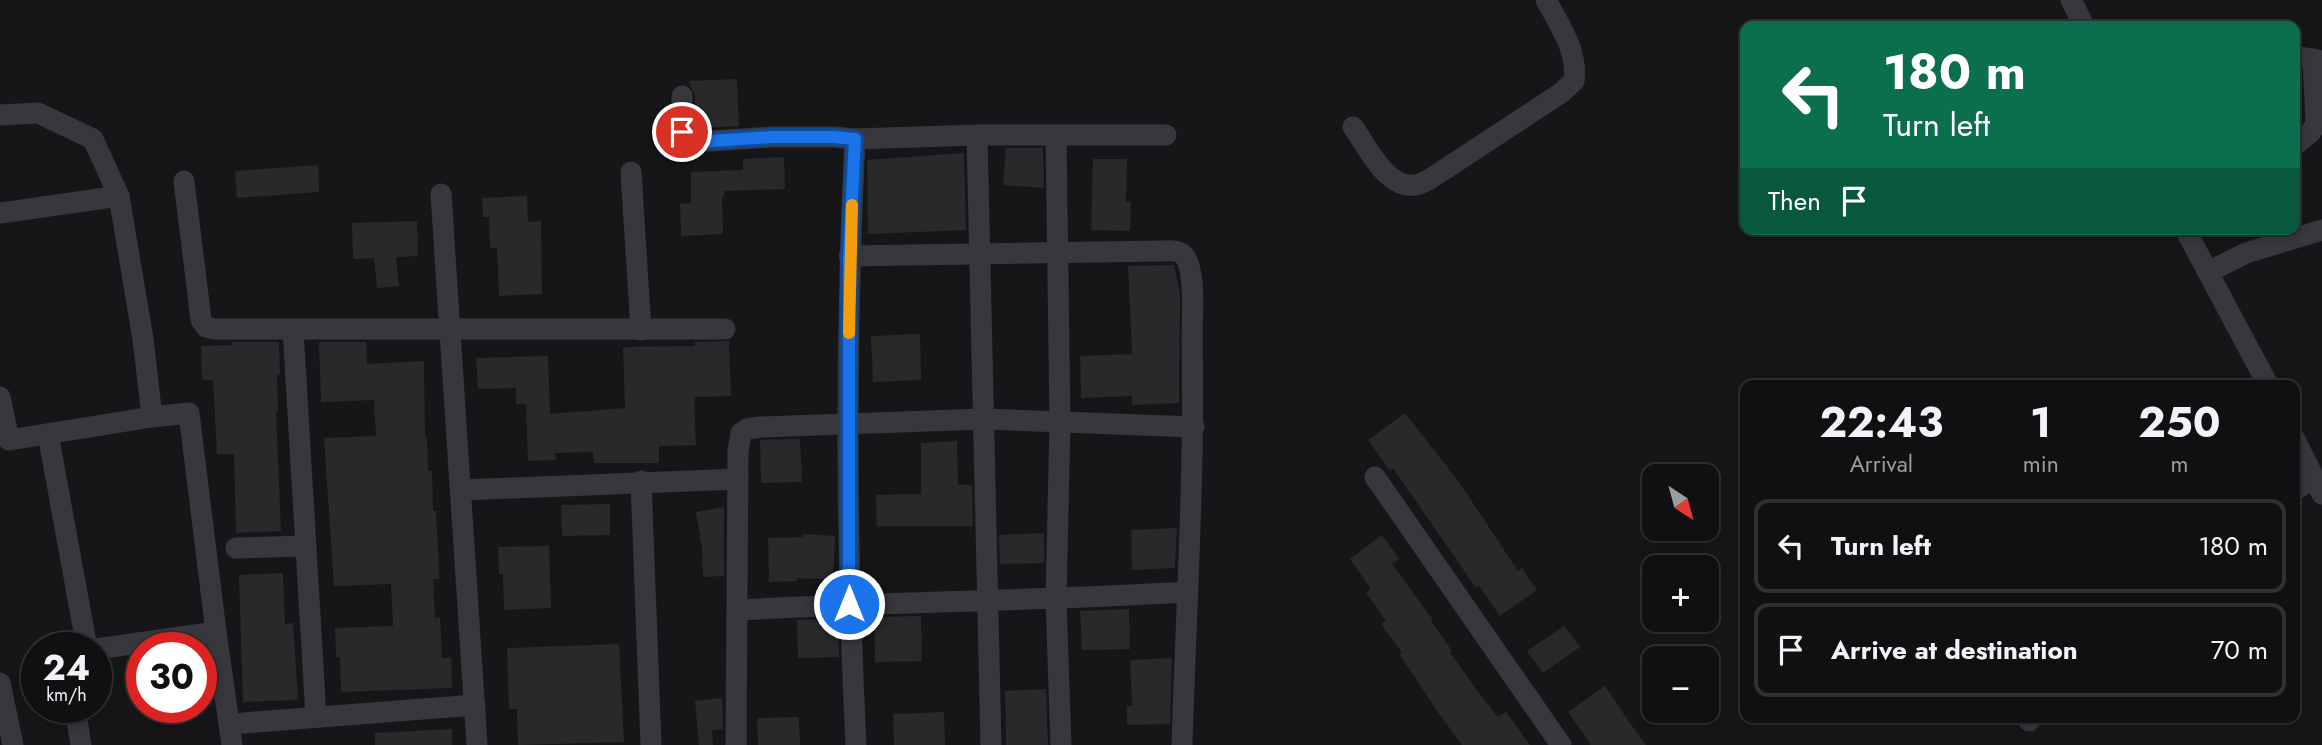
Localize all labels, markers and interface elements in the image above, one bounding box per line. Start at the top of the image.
text: 180 m [1883,37,2026,107]
icon: left [1768,49,1859,140]
pin [652,102,712,162]
text: Turn left [1883,102,1990,148]
icon: arrive [663,113,701,151]
text: Then [1768,182,1821,220]
icon: arrive [1835,182,1873,220]
text: 22:43 [1819,392,1943,453]
text: 1 [2030,392,2051,453]
text: 250 [2138,392,2221,453]
text: Arrival [1850,447,1913,481]
text: min [2023,447,2059,481]
text: m [2170,447,2188,481]
north arrow [1642,464,1718,541]
map controls [1642,464,1719,723]
icon: left [1772,527,1810,565]
text: Turn left [1831,527,1931,565]
text: 180 m [2198,527,2268,565]
button: + [1642,555,1719,632]
position arrow [812,567,886,641]
icon: arrive [1772,631,1810,669]
text: Arrive at destination [1831,631,2078,669]
text: 70 m [2211,631,2268,669]
speed limit sign: 30 [126,632,217,723]
text: 24 [43,643,90,693]
button: − [1642,646,1719,723]
text: km/h [46,682,87,708]

